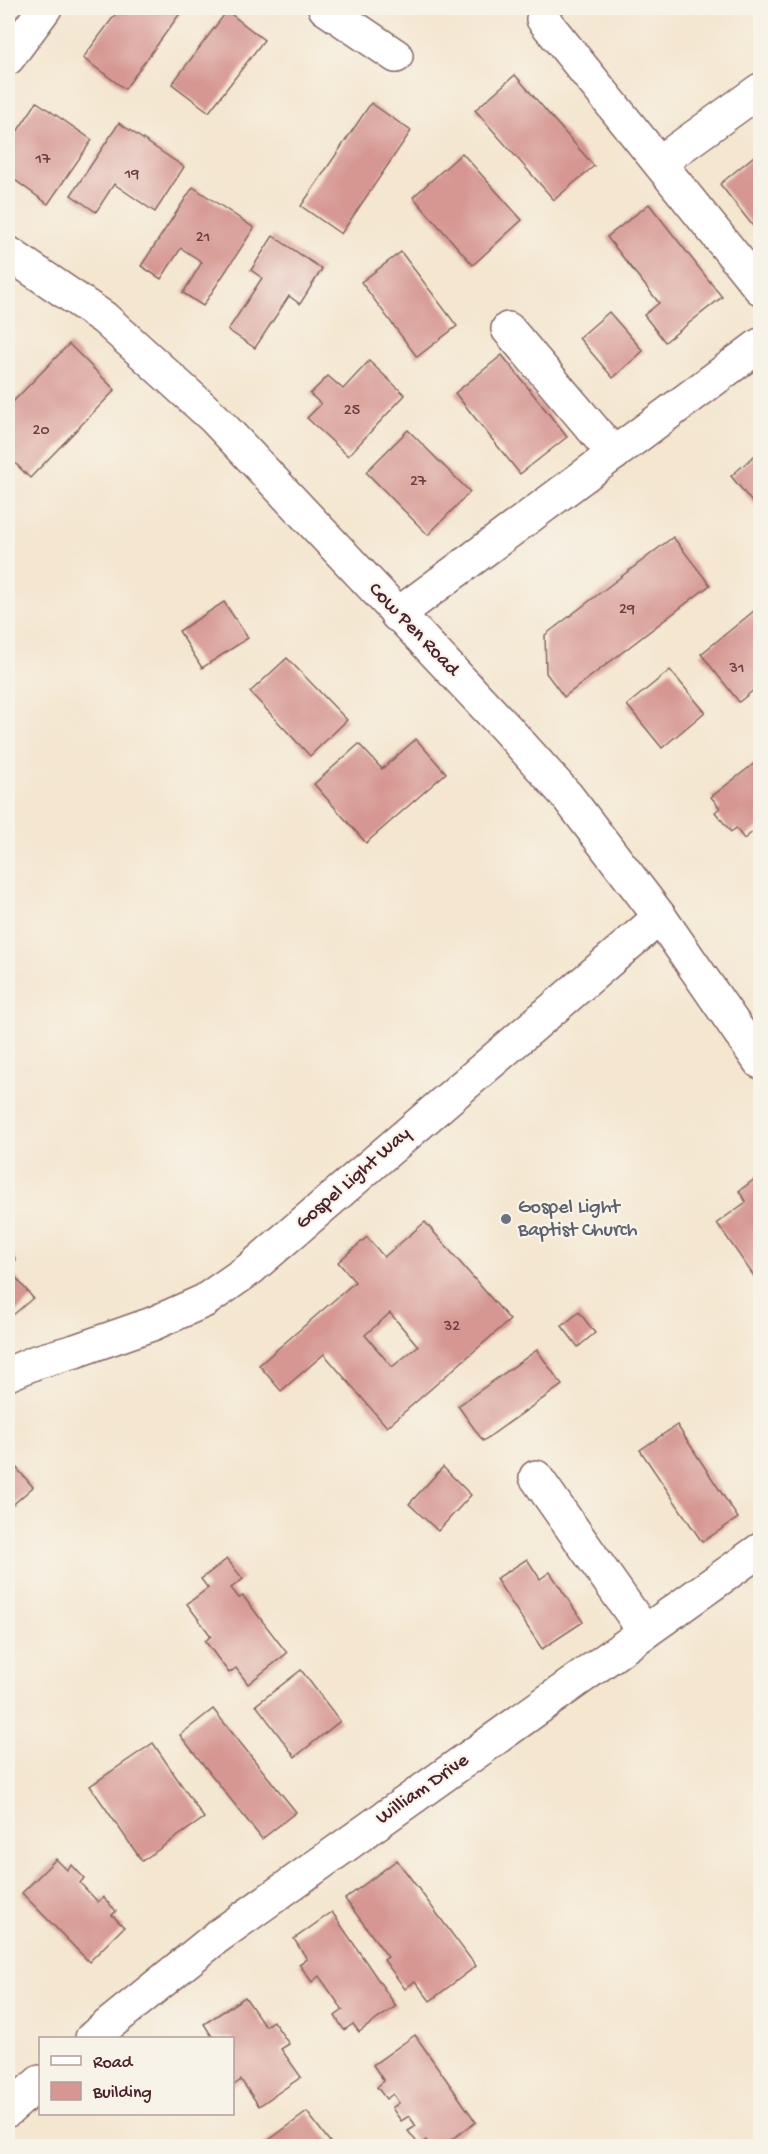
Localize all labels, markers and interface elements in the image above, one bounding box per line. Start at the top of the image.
house number: 17 [35,151,51,170]
house number: 19 [124,166,139,185]
house number: 21 [196,229,210,248]
house number: 25 [344,402,360,421]
house number: 20 [33,422,49,441]
house number: 27 [410,473,427,492]
street label: Cow Pen Road [363,579,465,683]
house number: 29 [619,601,635,620]
house number: 31 [729,660,744,679]
street label: Gospel Light Way [292,1123,416,1235]
place label: Gospel Light Baptist Church [517,1197,638,1243]
marker: Gospel Light Baptist Church [499,1212,513,1226]
house number: 32 [443,1318,460,1337]
street label: William Drive [372,1749,474,1830]
legend [39,2037,234,2115]
text: Road [93,2053,134,2074]
text: Building [92,2083,152,2104]

